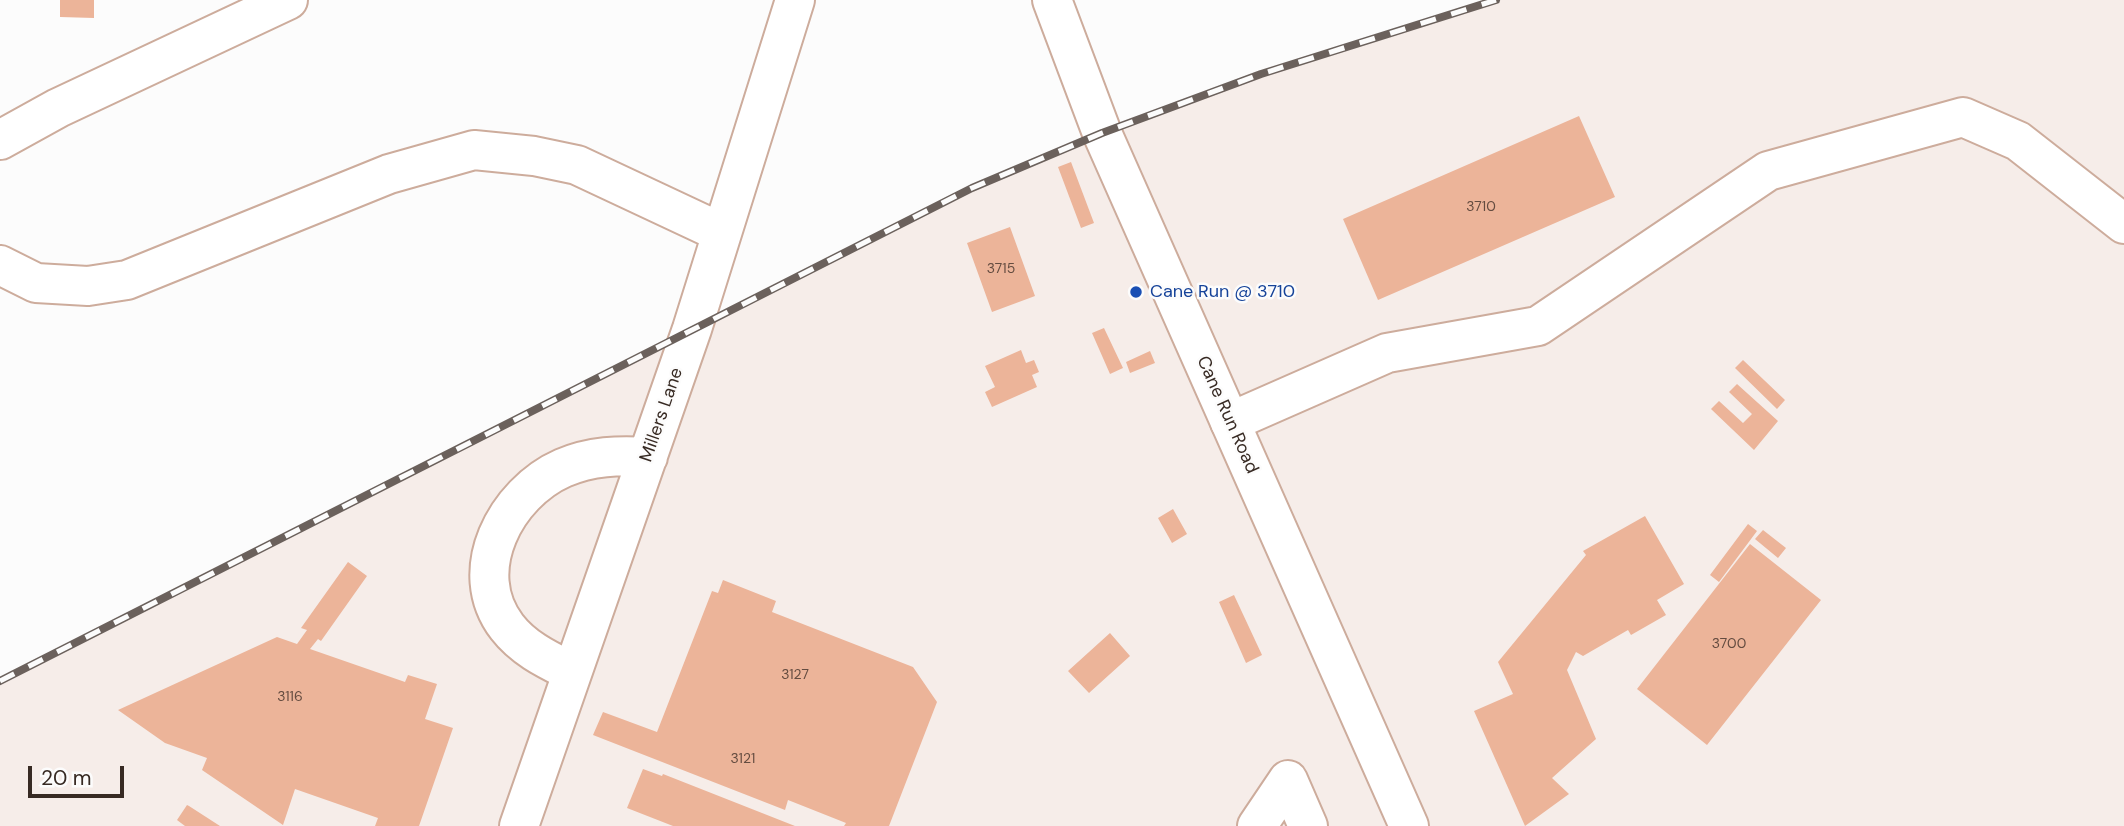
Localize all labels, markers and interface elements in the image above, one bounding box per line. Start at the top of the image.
house number: 3710 [1466,199,1496,215]
house number: 3715 [987,261,1015,277]
place label: Cane Run @ 3710 [1150,281,1295,303]
marker: Cane Run @ 3710 [1128,284,1144,300]
street label: Cane Run Road [1191,353,1263,477]
street label: Millers Lane [636,365,688,465]
house number: 3700 [1712,636,1746,652]
house number: 3127 [781,667,809,683]
house number: 3116 [277,689,303,705]
house number: 3121 [731,751,755,767]
scale bar [32,752,128,796]
text: 20 m [41,764,92,792]

